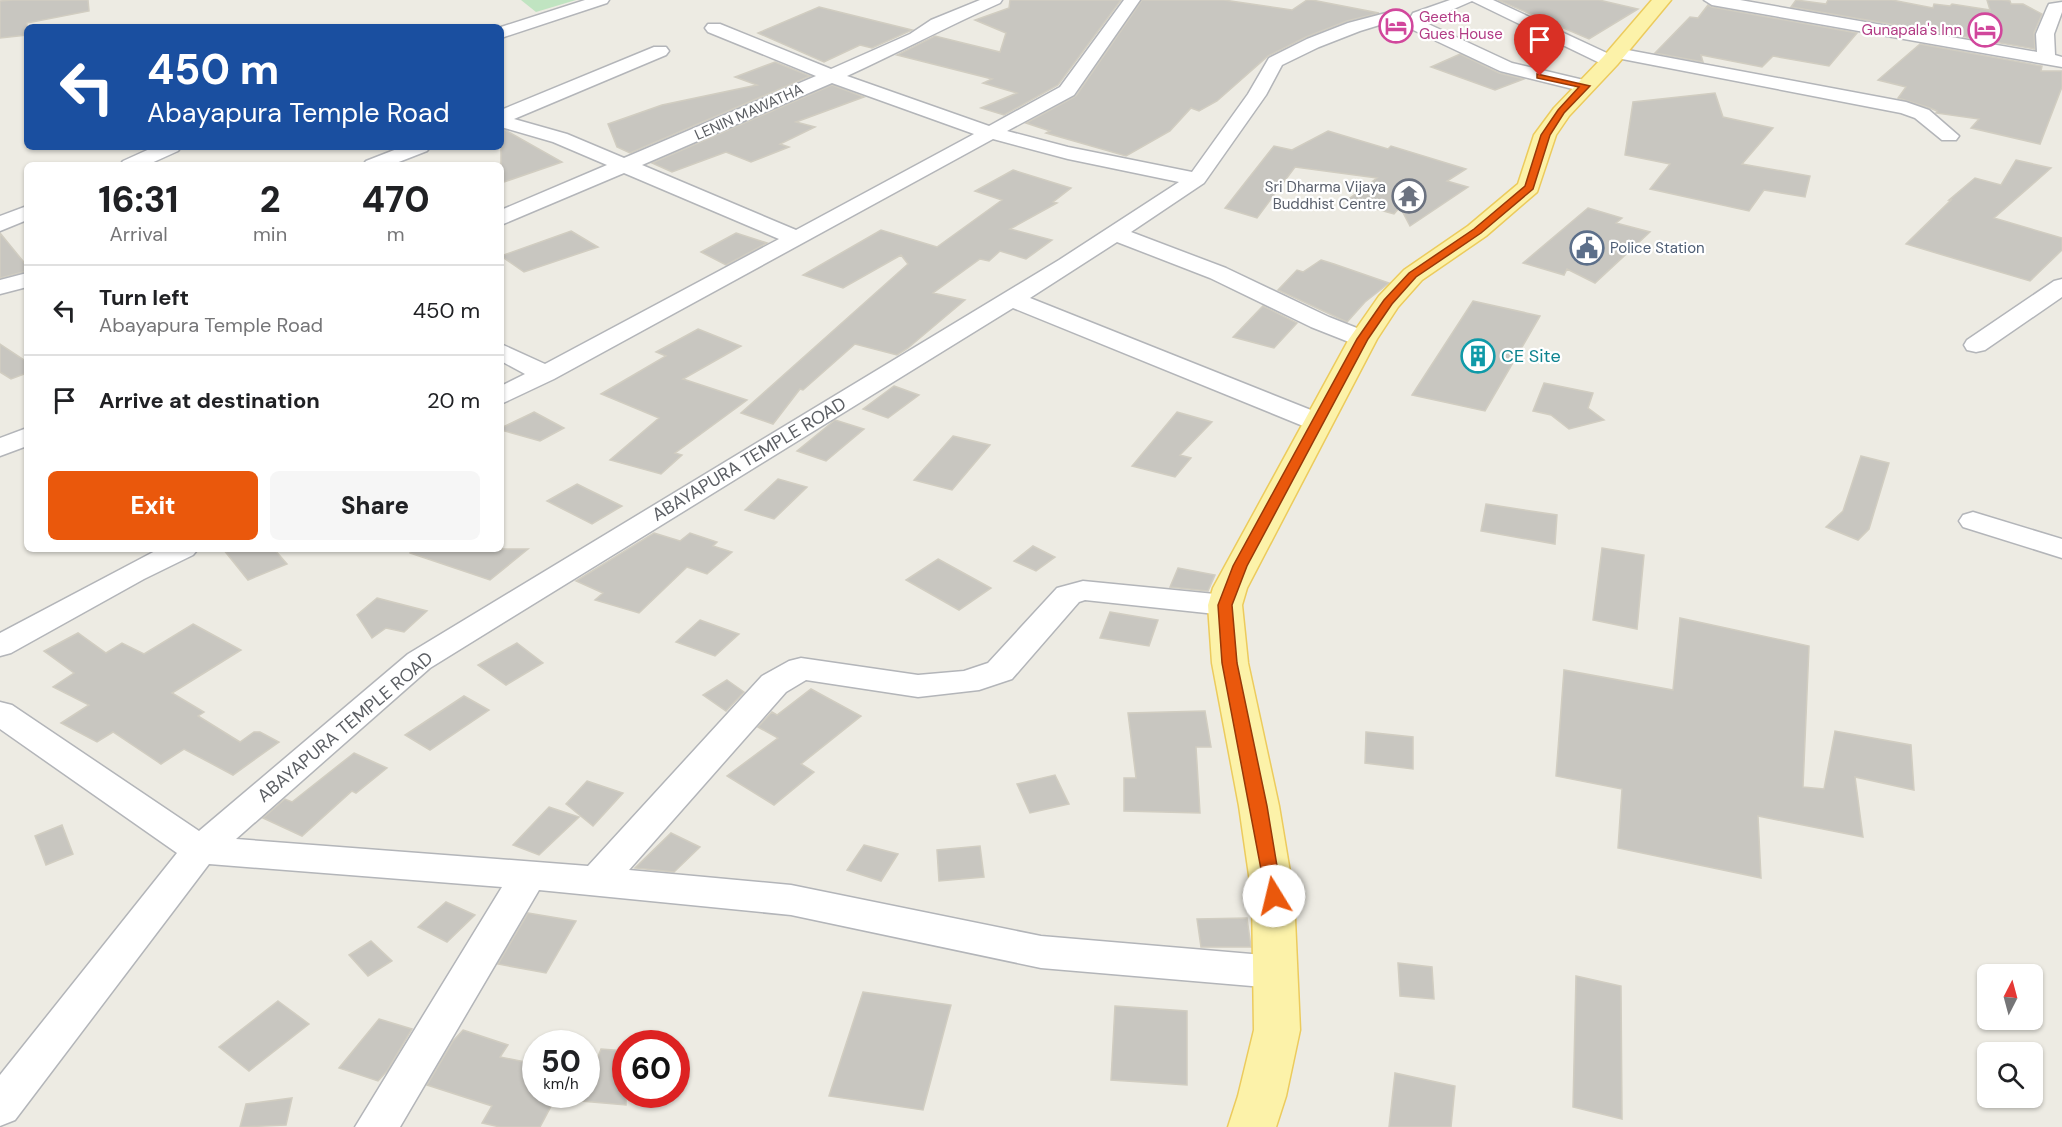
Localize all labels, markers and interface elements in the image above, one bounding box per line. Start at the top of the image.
place label: Geetha Gues House [1419,7,1503,44]
hotel icon: Geetha Gues House [1378,8,1414,44]
hotel icon: Gunapala's Inn [1967,12,2003,48]
pin [1514,14,1565,76]
place label: Gunapala's Inn [1862,20,1962,40]
icon: arrive [1523,23,1556,56]
text: 450 m [147,42,279,97]
icon: left [48,48,126,126]
street label: LENIN MAWATHA [691,79,807,145]
text: Abayapura Temple Road [147,95,450,130]
text: 16:31 [98,176,179,223]
text: 2 [260,176,280,223]
text: 470 [361,176,430,223]
place label: Sri Dharma Vijaya Buddhist Centre [1265,177,1386,214]
temple icon: Sri Dharma Vijaya Buddhist Centre [1391,178,1427,214]
text: Arrival [109,221,168,247]
text: min [253,221,287,247]
text: m [387,221,404,247]
public building icon: Police Station [1569,230,1605,266]
place label: Police Station [1610,238,1705,258]
text: Turn left [99,283,189,312]
icon: left [48,294,81,327]
text: 450 m [413,296,480,325]
text: Abayapura Temple Road [99,312,323,338]
building icon: CE Site [1460,338,1496,374]
place label: CE Site [1501,344,1561,368]
icon: arrive [48,384,81,417]
text: Arrive at destination [99,386,320,415]
text: 20 m [427,386,480,415]
street label: ABAYAPURA TEMPLE ROAD [648,391,850,527]
button: Exit [48,471,258,540]
button: Share [270,471,480,540]
street label: ABAYAPURA TEMPLE ROAD [252,646,438,808]
position arrow [1242,864,1306,928]
north arrow [1977,964,2043,1030]
map controls [1977,964,2043,1108]
speed limit sign: 60 [612,1030,690,1108]
text: 50 [541,1042,581,1081]
button: search [1977,1042,2043,1108]
text: km/h [543,1074,579,1094]

